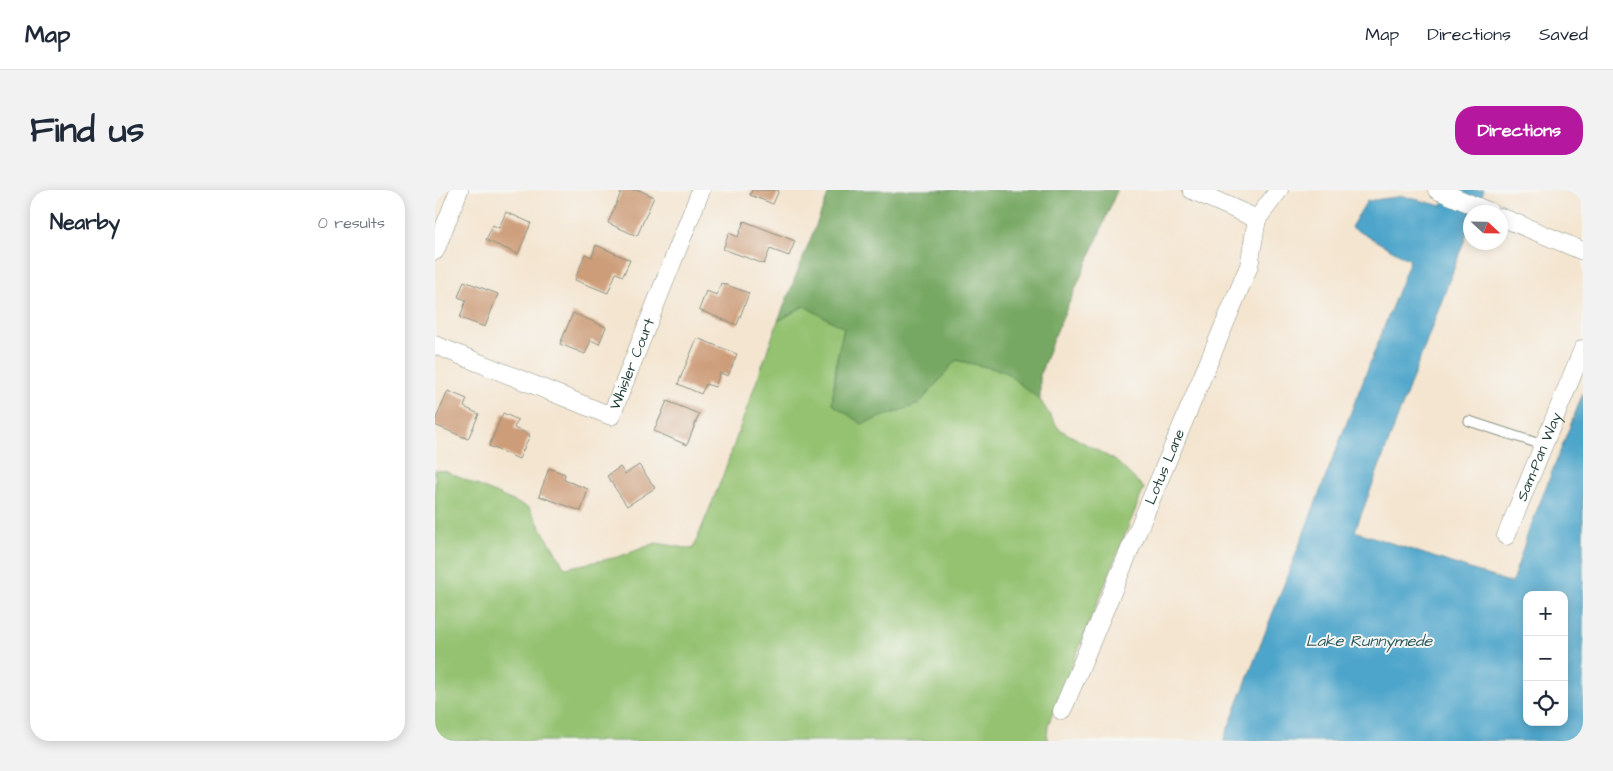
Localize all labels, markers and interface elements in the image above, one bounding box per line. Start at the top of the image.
text: Map [25,18,70,52]
text: Map [1365,22,1399,47]
text: Directions [1427,22,1511,47]
text: Saved [1539,22,1588,47]
text: Find us [30,106,144,155]
button: Directions [1455,106,1583,155]
north arrow [1463,205,1508,250]
text: Nearby [50,208,120,237]
text: 0 results [318,212,385,234]
street label: Whisler Court [604,315,660,413]
street label: Sam-Pan Way [1511,409,1567,504]
street label: Lotus Lane [1140,426,1190,508]
map controls [1523,591,1568,726]
button: + [1523,591,1568,636]
water label: Lake Runnymede [1306,630,1434,653]
button: − [1523,636,1568,681]
button: locate [1523,681,1568,726]

